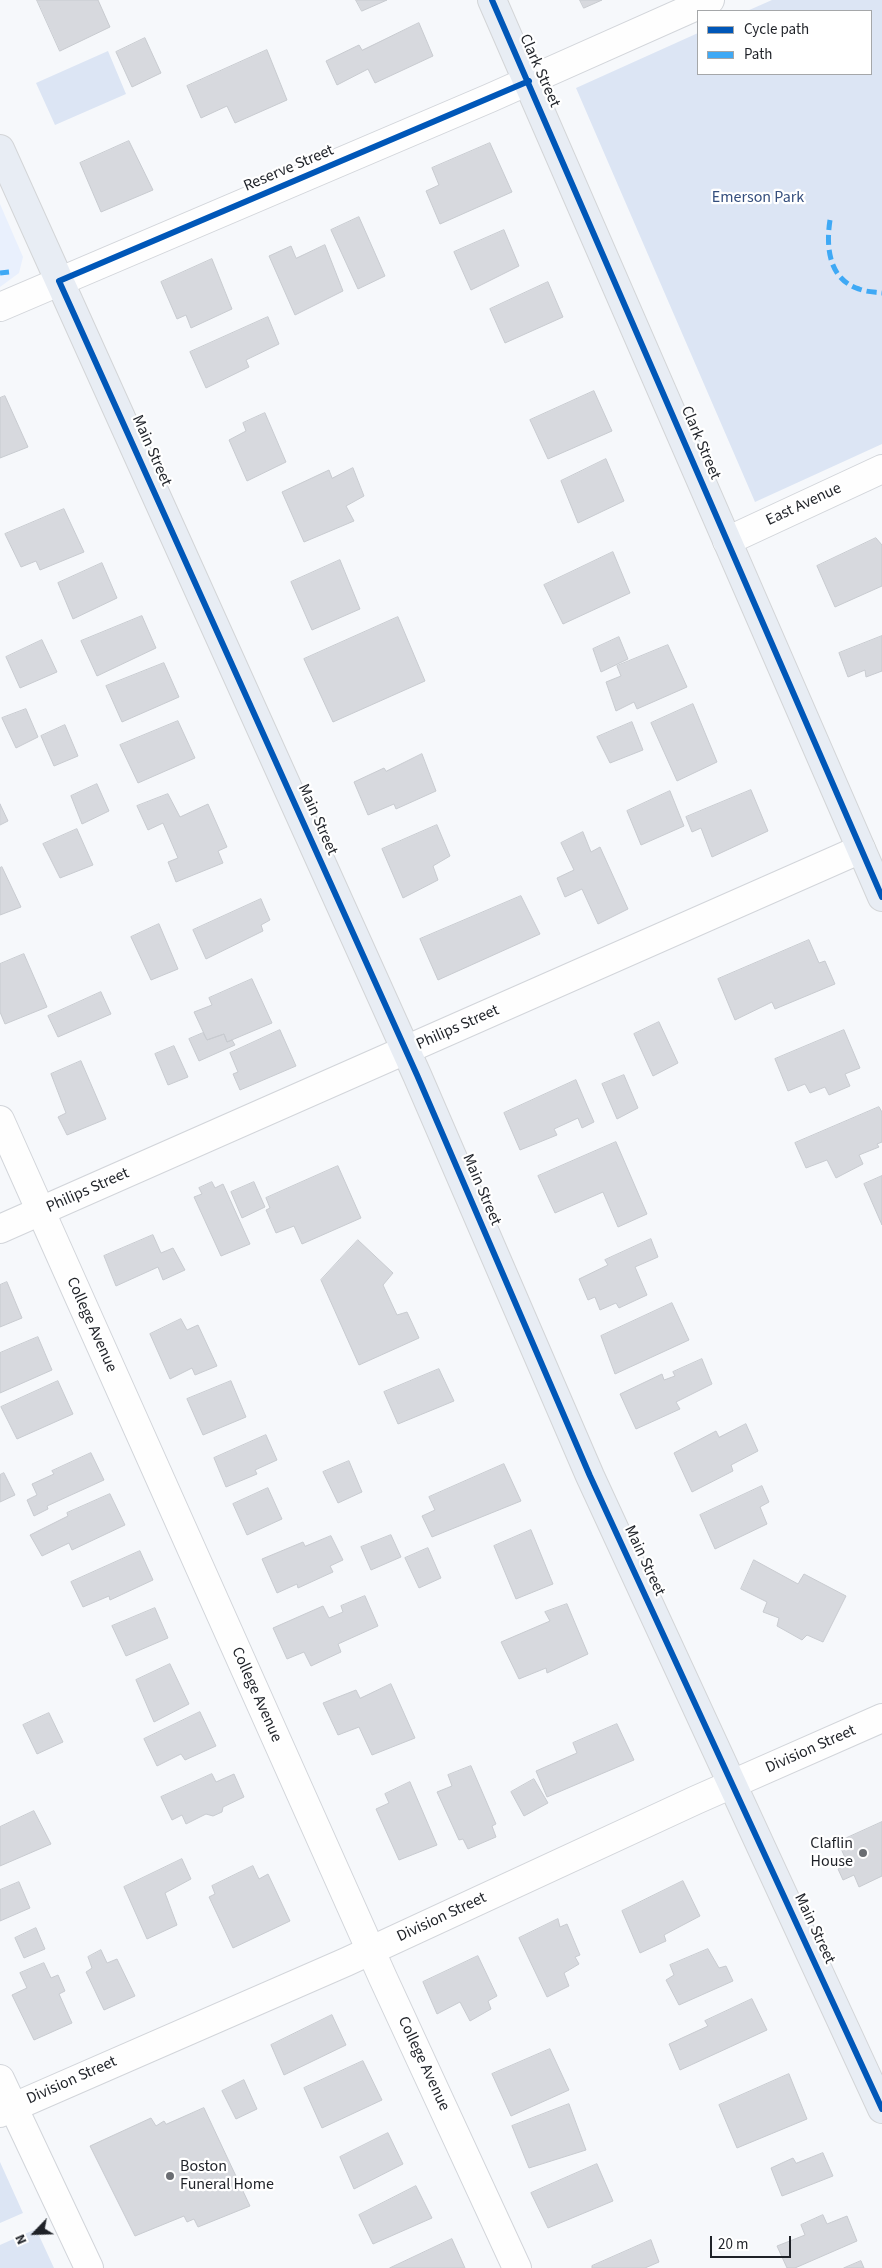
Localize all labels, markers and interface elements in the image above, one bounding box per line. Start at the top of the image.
legend [697,10,872,75]
text: Cycle path [744,19,809,40]
street label: Clark Street [514,31,564,111]
text: Path [744,44,772,65]
street label: Reserve Street [241,141,337,197]
park label: Emerson Park [712,188,804,208]
street label: Clark Street [676,403,724,483]
street label: Main Street [127,413,175,489]
street label: East Avenue [763,479,845,531]
street label: Main Street [293,782,341,858]
street label: Philips Street [414,1001,502,1055]
street label: Main Street [457,1151,505,1229]
street label: Philips Street [44,1164,132,1218]
street label: College Avenue [61,1274,121,1376]
street label: Main Street [619,1523,669,1599]
street label: College Avenue [226,1644,286,1746]
street label: Division Street [763,1722,859,1778]
place label: Claflin House [810,1834,853,1872]
marker: Claflin House [857,1847,869,1859]
street label: Division Street [394,1889,490,1947]
street label: Main Street [789,1891,839,1967]
street label: College Avenue [393,2014,453,2114]
street label: Division Street [24,2053,120,2109]
place label: Boston Funeral Home [180,2157,274,2195]
marker: Boston Funeral Home [164,2170,176,2182]
north arrow [10,2208,60,2258]
scale bar [712,2226,793,2258]
text: N [10,2231,32,2247]
text: 20 m [718,2234,748,2255]

